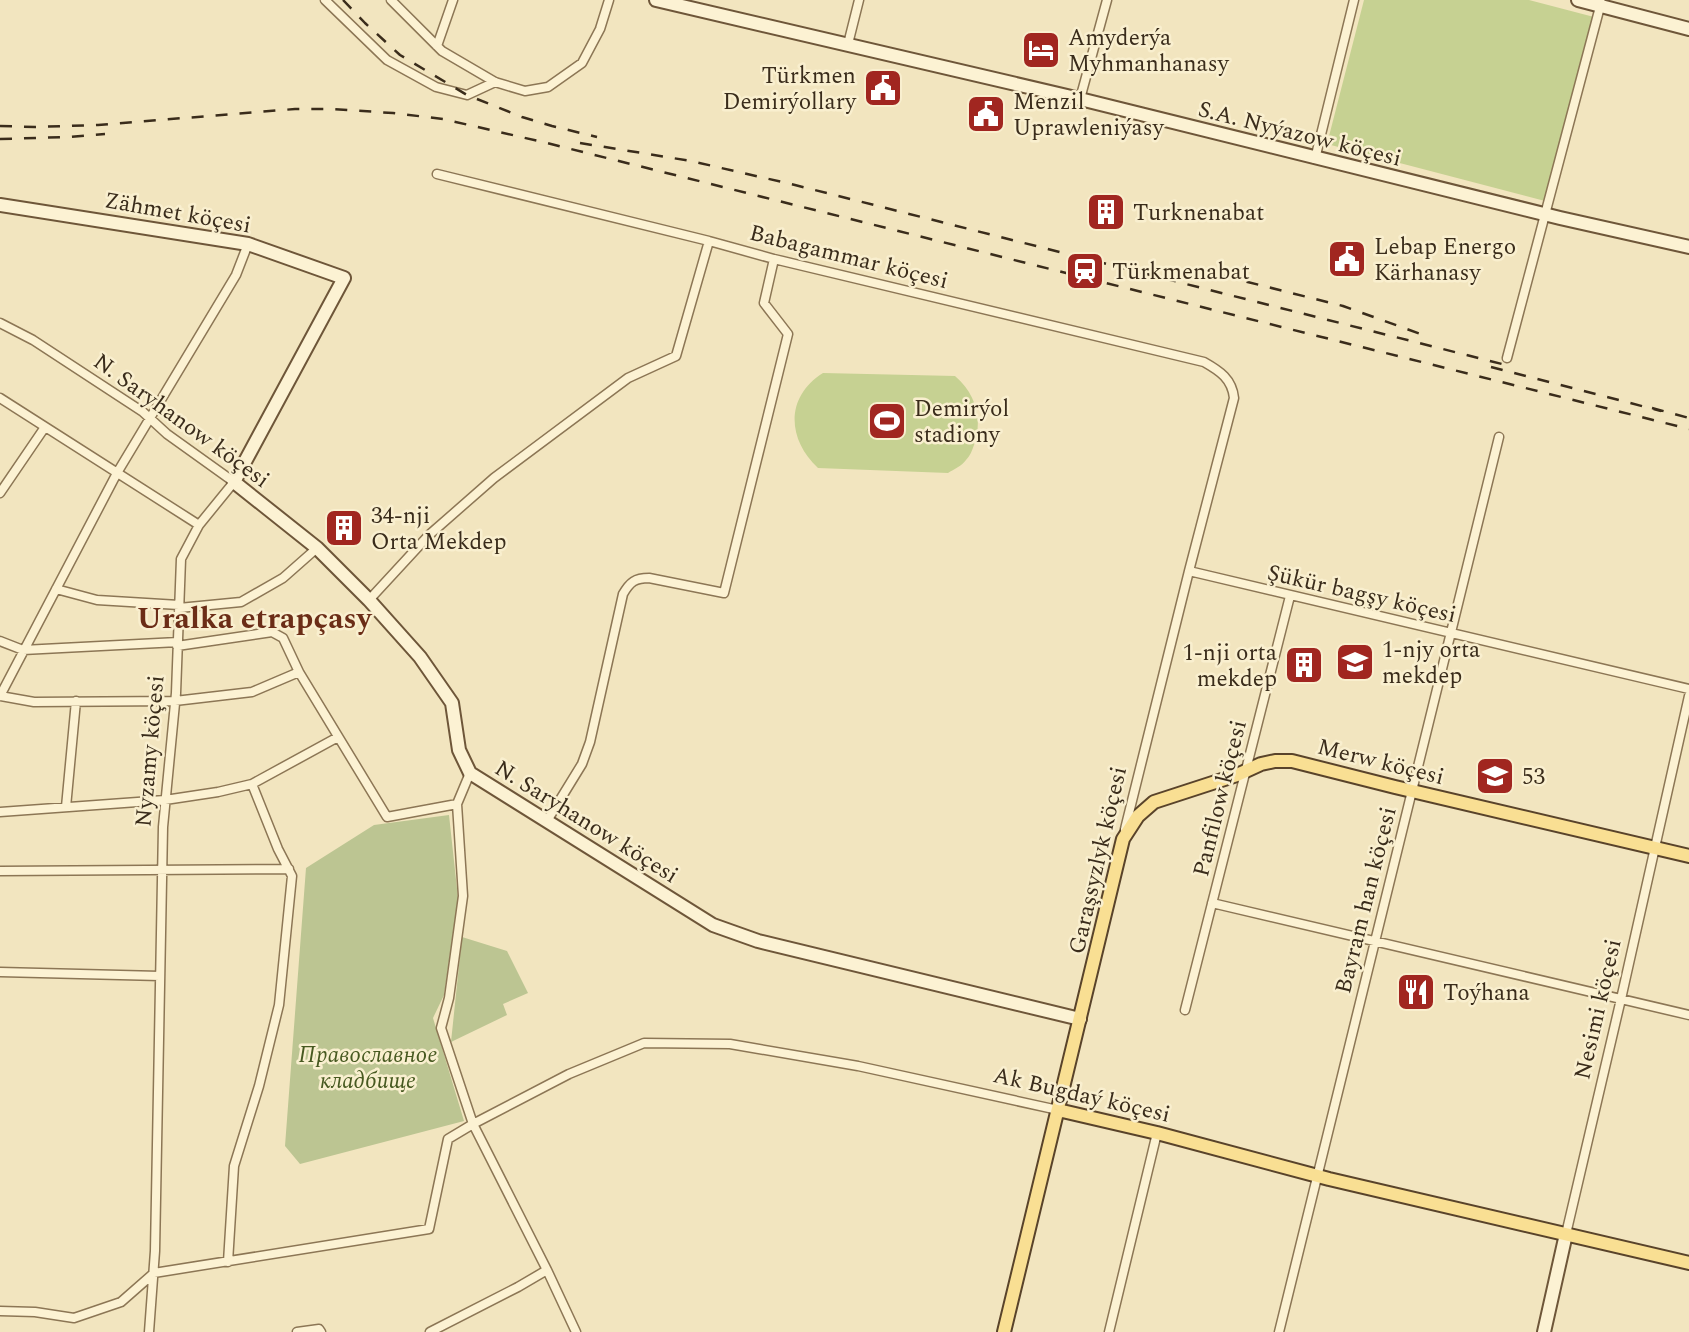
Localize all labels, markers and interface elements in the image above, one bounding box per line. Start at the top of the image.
place label: Amyderýa Myhmanhanasy [1068,21,1230,82]
hotel icon: Amyderýa Myhmanhanasy [1020,29,1062,71]
place label: Türkmen Demirýollary [723,59,857,120]
public building icon: Türkmen Demirýollary [862,67,904,109]
place label: Menzil Uprawleniýasy [1013,85,1165,146]
street label: S.A. Nyýazow köçesi [1194,92,1405,177]
public building icon: Menzil Uprawleniýasy [965,93,1007,135]
street label: Zähmet köçesi [102,183,254,244]
building icon: Turknenabat [1085,191,1127,233]
place label: Turknenabat [1133,196,1264,231]
street label: Babagammar köçesi [746,216,952,299]
place label: Lebap Energo Kärhanasy [1374,230,1516,291]
public building icon: Lebap Energo Kärhanasy [1326,238,1368,280]
station icon: Türkmenabat [1064,250,1106,292]
place label: Türkmenabat [1112,255,1250,290]
street label: N. Saryhanow köçesi [86,345,277,497]
place label: Demirýol stadiony [914,392,1009,453]
sports icon: Demirýol stadiony [866,400,908,442]
place label: 34-nji Orta Mekdep [371,499,506,560]
building icon: 34-nji Orta Mekdep [323,507,365,549]
street label: Şükür bagşy köçesi [1264,556,1460,633]
district label: Uralka etrapçasy [137,596,373,642]
place label: 1-njy orta mekdep [1382,633,1480,694]
place label: 1-nji orta mekdep [1182,636,1277,697]
school or university icon: 1-njy orta mekdep [1334,641,1376,683]
building icon: 1-nji orta mekdep [1283,644,1325,686]
street label: Nyzamy köçesi [126,674,175,829]
street label: Panfilow köçesi [1184,716,1257,880]
street label: Merw köçesi [1314,730,1448,795]
street label: N. Saryhanow köçesi [488,752,685,893]
school or university icon: 53 [1474,755,1516,797]
place label: 53 [1522,760,1545,795]
street label: Garaşsyzlyk köçesi [1060,763,1137,958]
street label: Bayram han köçesi [1326,803,1407,997]
street label: Nesimi köçesi [1565,936,1632,1083]
restaurant icon: Toýhana [1395,971,1437,1013]
place label: Toýhana [1443,976,1530,1011]
park label: Православное кладбище [299,1038,437,1099]
street label: Ak Bugdaý köçesi [990,1058,1174,1133]

